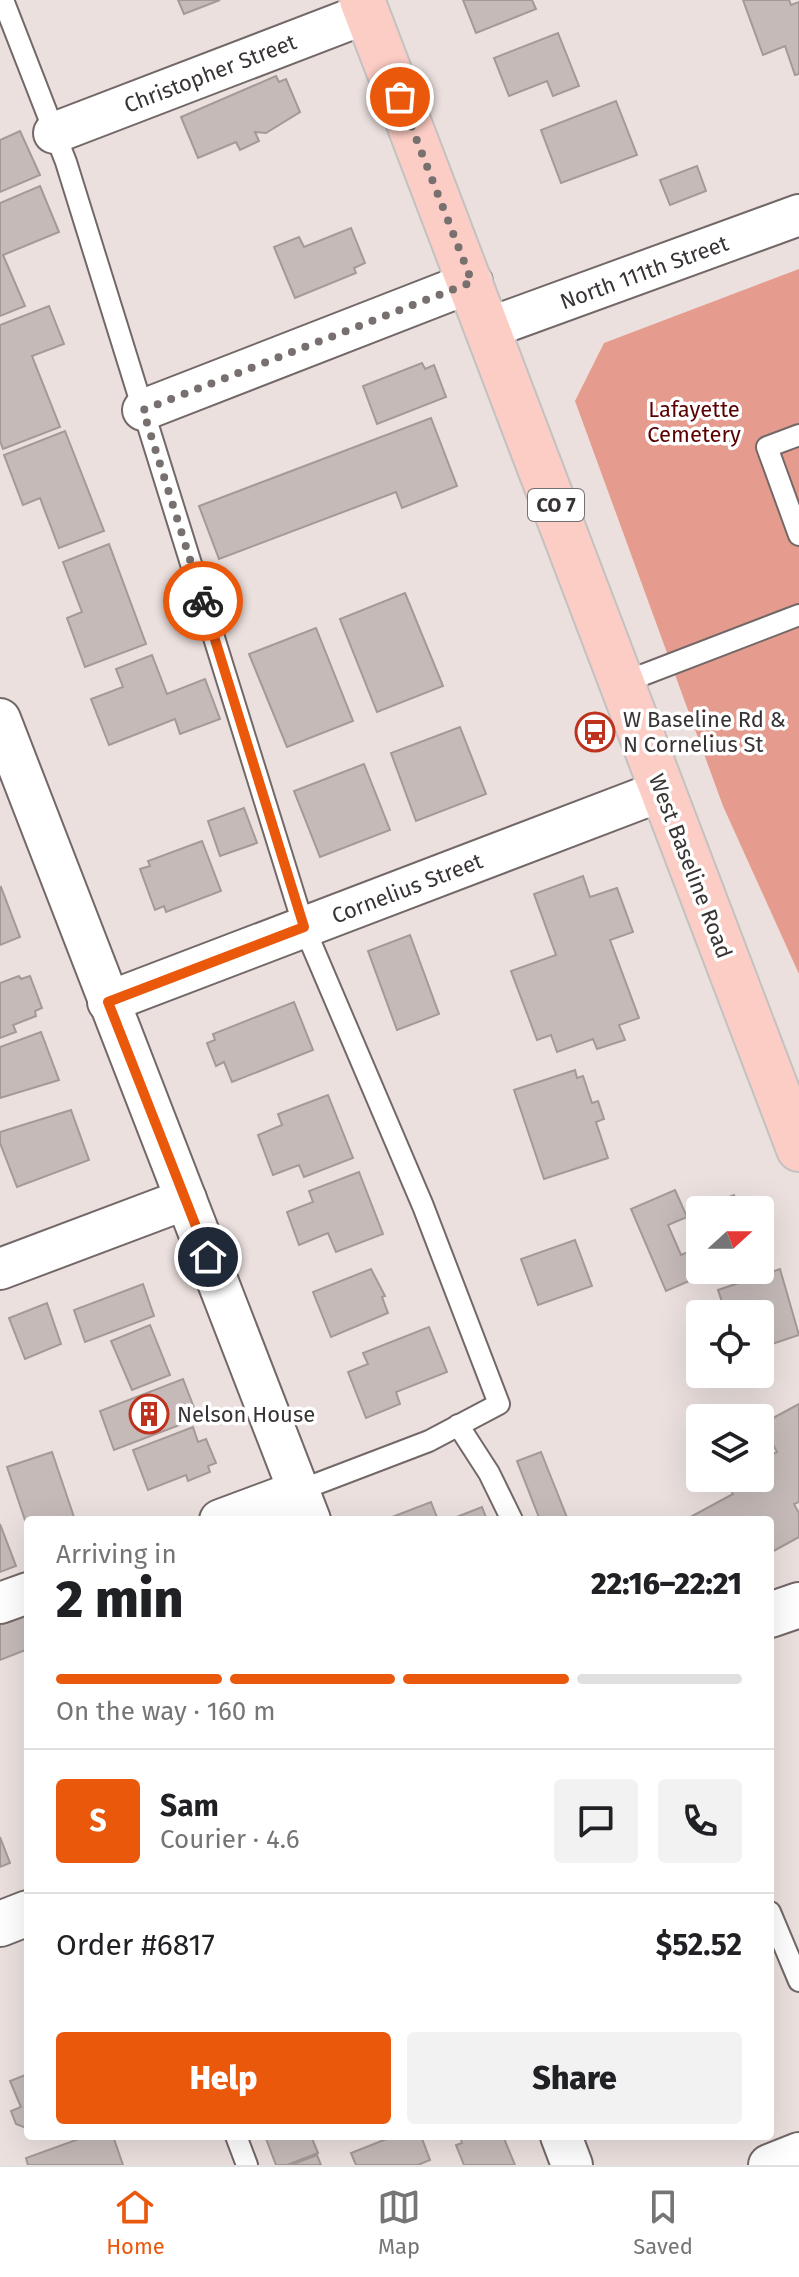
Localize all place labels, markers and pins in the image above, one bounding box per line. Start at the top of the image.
pin [366,63,434,131]
place label: W Baseline Rd & N Cornelius St [623,706,786,758]
bus stop icon: W Baseline Rd & N Cornelius St [574,711,616,753]
pin [174,1223,242,1291]
building icon: Nelson House [128,1393,170,1435]
place label: Nelson House [177,1401,315,1428]

